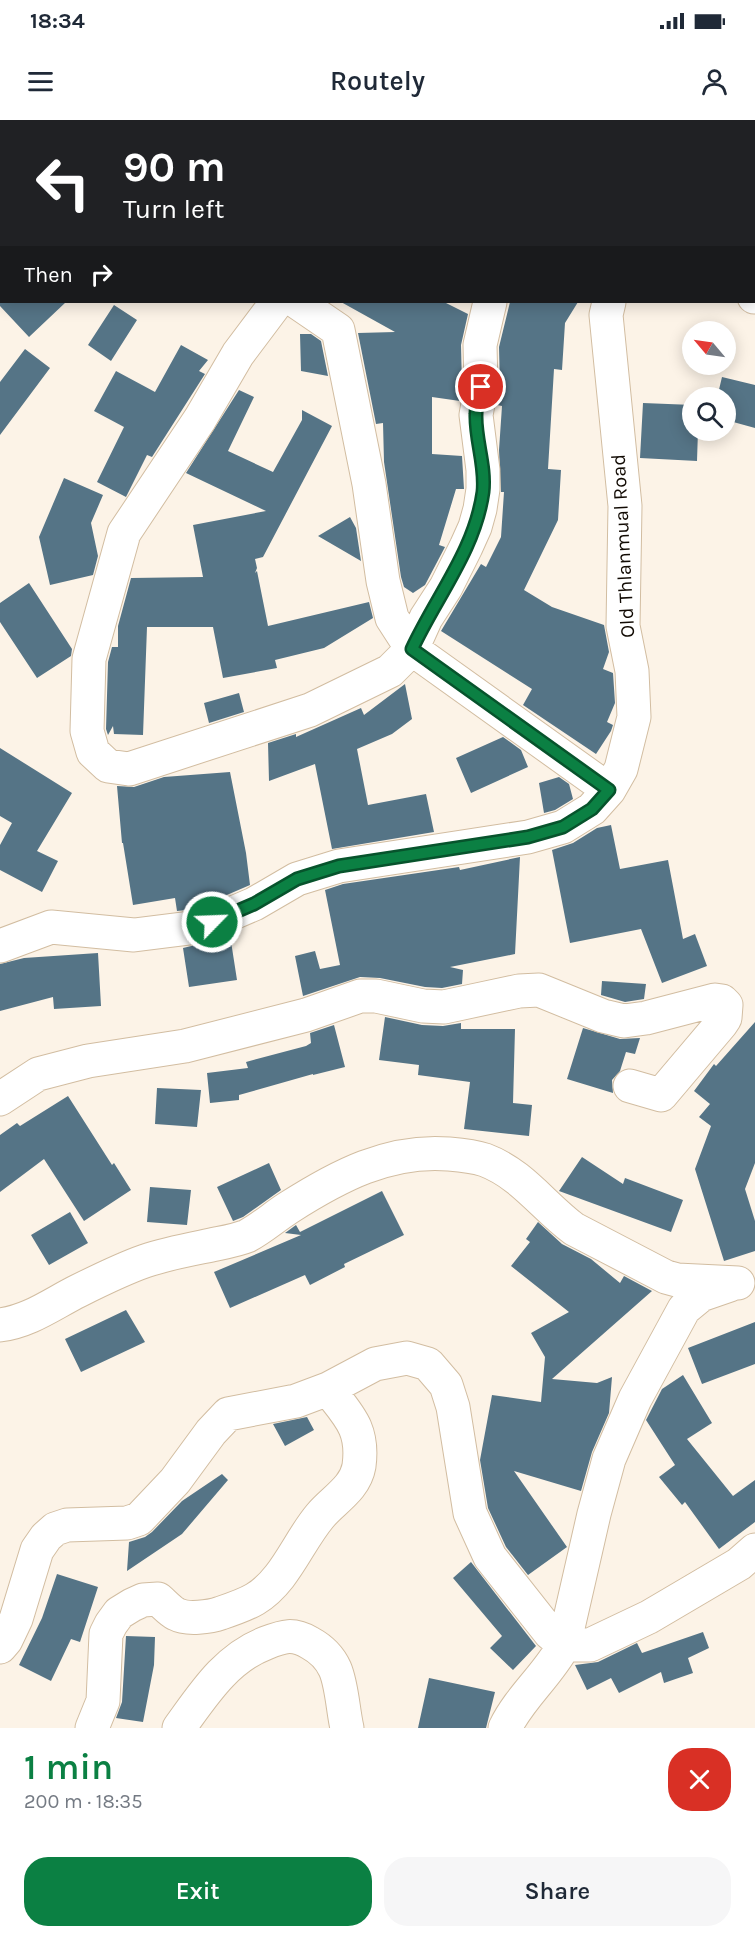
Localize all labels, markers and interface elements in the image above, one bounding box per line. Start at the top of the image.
text: 18:34 [30,8,85,34]
icon: menu [24,65,57,98]
text: Routely [330,65,425,97]
icon: person [698,65,731,98]
text: 90 m [123,142,226,192]
icon: left [24,144,102,222]
text: Turn left [123,193,224,225]
icon: right [85,258,118,291]
text: Then [24,262,73,288]
north arrow [682,321,736,375]
map controls [682,321,736,441]
pin [455,361,506,412]
icon: arrive [464,370,497,403]
button: search [682,387,736,441]
street label: Old Thlanmual Road [607,453,639,639]
position arrow [180,890,244,954]
text: 1 min [24,1746,113,1788]
button: close [668,1748,731,1811]
text: 200 m · 18:35 [24,1790,142,1813]
button: Exit [24,1857,372,1926]
button: Share [384,1857,731,1926]

